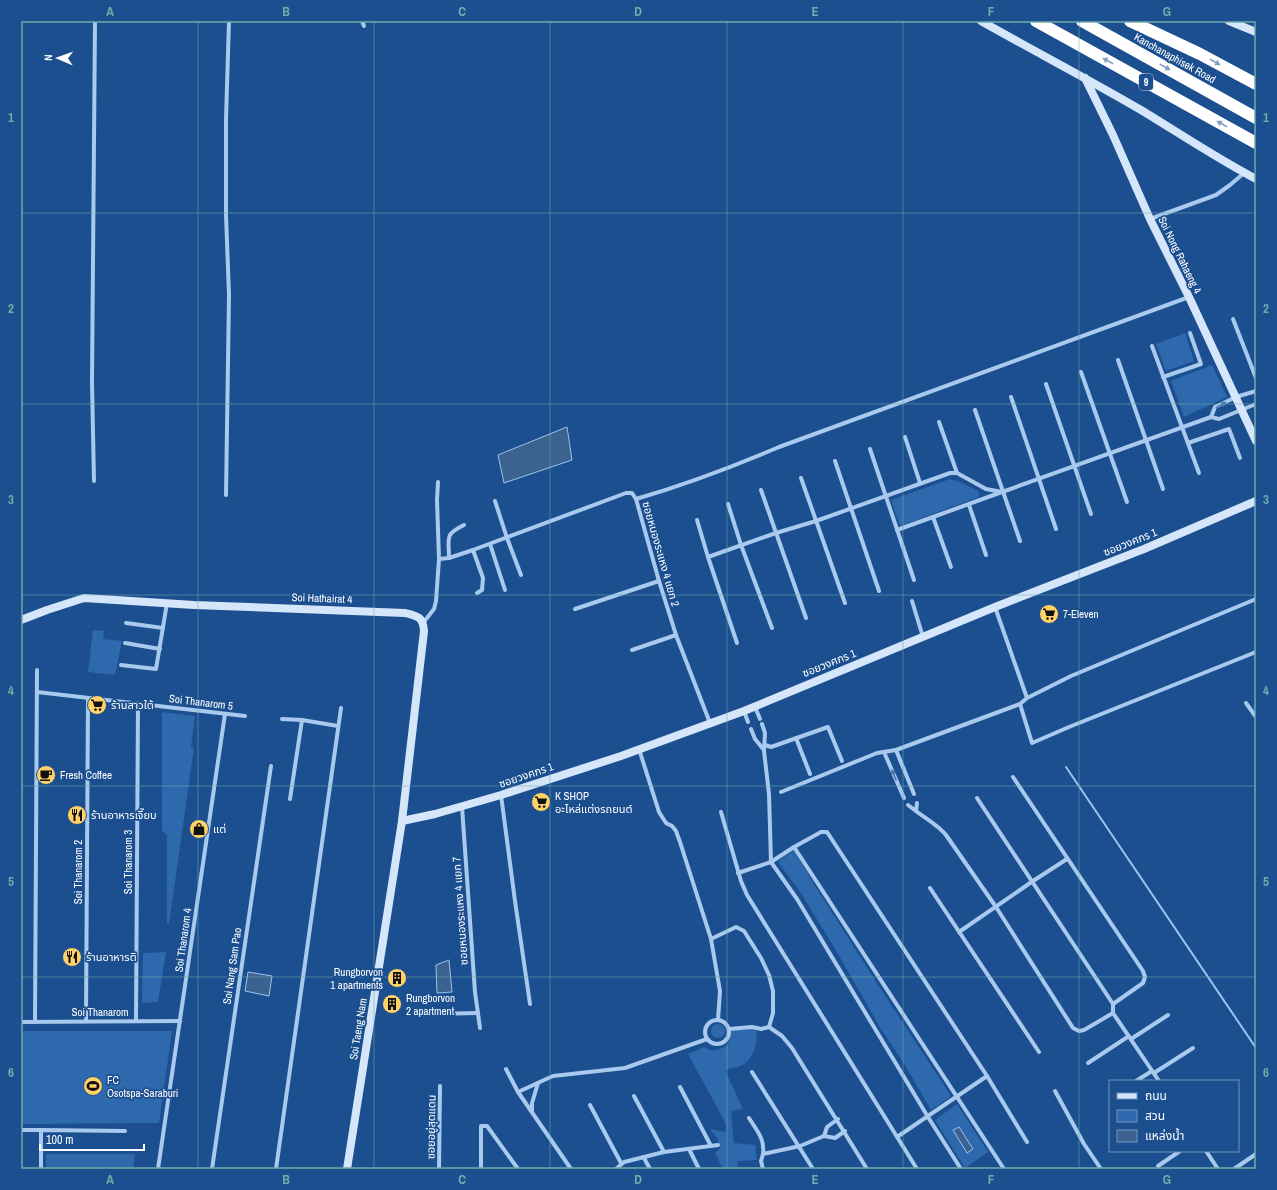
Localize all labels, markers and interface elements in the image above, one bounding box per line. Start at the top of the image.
text: A [106,3,114,20]
text: B [282,3,290,20]
text: C [458,3,466,20]
text: D [634,3,642,20]
text: E [811,3,819,20]
text: F [988,3,995,20]
text: G [1163,3,1171,20]
street label: Kanchanaphisek Road [1132,30,1218,86]
north arrow [38,38,78,78]
text: N [41,54,55,61]
one-way arrow [1102,57,1114,64]
one-way arrow [1209,59,1221,65]
one-way arrow [1159,64,1171,70]
road number: 9 [1139,74,1153,90]
text: 1 [8,109,14,126]
text: 1 [1263,109,1269,126]
one-way arrow [1216,120,1228,127]
street label: Soi Nong Rahaeng 4 [1155,214,1205,296]
text: 2 [8,300,14,317]
text: 2 [1263,300,1269,317]
one-way arrow [1215,401,1227,408]
text: 3 [8,491,14,508]
text: 3 [1263,491,1269,508]
street label: ซอยหนองระแหง 4 แยก 2 [639,500,683,608]
street label: ซอยวงศกร 1 [1101,525,1159,559]
street label: Soi Hathairat 4 [291,590,353,606]
supermarket icon: 7-Eleven [1038,603,1060,625]
place label: 7-Eleven [1063,607,1099,621]
street label: ซอยวงศกร 1 [800,646,858,680]
text: 4 [8,682,14,699]
text: 4 [1263,682,1269,699]
street label: Soi Thanarom 5 [168,691,234,713]
supermarket icon: ร้านสาวใต้ [86,694,108,716]
place label: ร้านสาวใต้ [111,698,154,712]
street label: ซอยวงศกร 1 [497,759,555,791]
cafe icon: Fresh Coffee [35,764,57,786]
place label: Fresh Coffee [60,768,112,782]
one-way arrow [890,769,896,781]
place label: K SHOP อะไหล่แต่งรถยนต์ [555,789,632,816]
supermarket icon: K SHOP อะไหล่แต่งรถยนต์ [530,791,552,813]
restaurant icon: ร้านอาหารเจี๊ยบ [66,804,88,826]
place label: ร้านอาหารเจี๊ยบ [91,807,157,822]
shop icon: แต่ [188,818,210,840]
place label: แต่ [213,822,226,836]
street label: Soi Thanarom 3 [121,830,135,894]
street label: Soi Thanarom 2 [71,840,85,904]
street label: ซอยหนองระแหง 4 แยก 7 [449,856,471,966]
text: 5 [8,873,14,890]
text: 5 [1263,873,1269,890]
street label: Soi Thanarom 4 [172,907,194,973]
street label: Soi Nang Sam Pao [220,927,244,1005]
restaurant icon: ร้านอาหารติ [61,946,83,968]
place label: ร้านอาหารติ [86,950,137,964]
place label: Rungborvon 1 apartments [330,965,383,992]
building icon: Rungborvon 1 apartments [386,967,408,989]
place label: Rungborvon 2 apartment [406,991,455,1018]
building icon: Rungborvon 2 apartment [381,993,403,1015]
street label: Soi Taeng Nam [346,997,370,1061]
street label: Soi Thanarom [71,1005,129,1019]
text: 6 [8,1064,14,1081]
text: 6 [1263,1064,1269,1081]
place label: FC Osotspa-Saraburi [107,1073,178,1100]
sports icon: FC Osotspa-Saraburi [82,1075,104,1097]
legend [1109,1080,1239,1152]
text: ถนน [1145,1088,1167,1104]
street label: ซอยอยู่สุดแดน [423,1095,439,1159]
text: สวน [1145,1108,1165,1124]
scale bar [40,1126,144,1152]
text: แหล่งน้ำ [1145,1127,1184,1144]
text: 100 m [46,1132,73,1148]
text: A [106,1171,114,1188]
text: B [282,1171,290,1188]
text: C [458,1171,466,1188]
text: D [634,1171,642,1188]
text: E [811,1171,819,1188]
text: F [988,1171,995,1188]
text: G [1163,1171,1171,1188]

